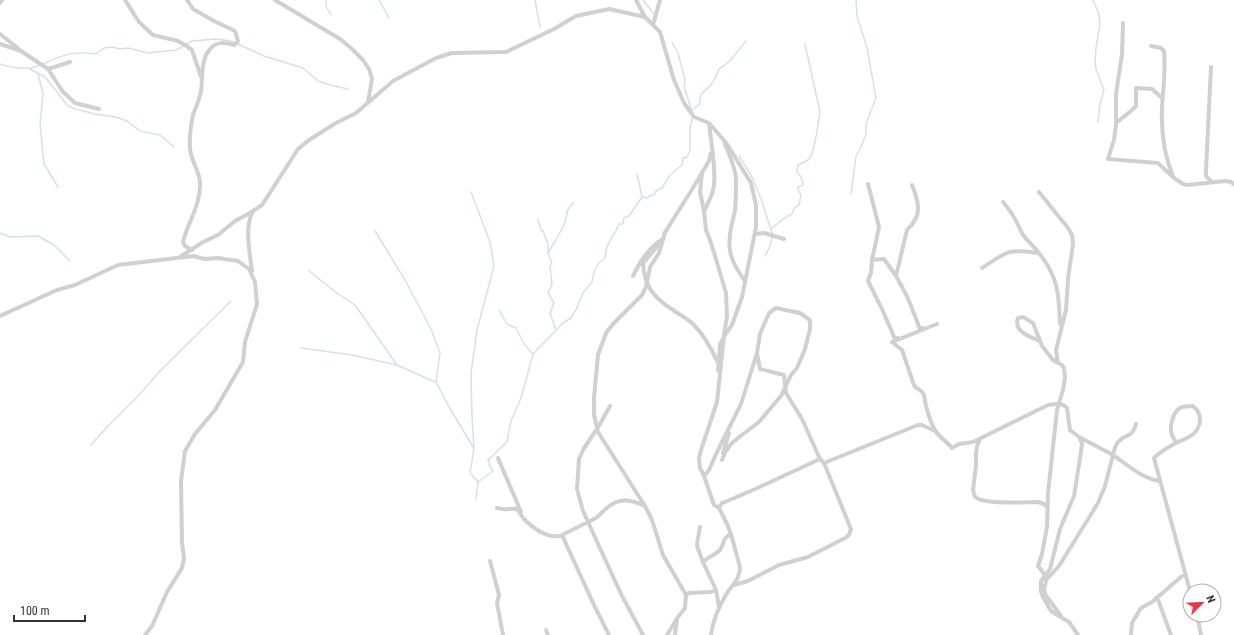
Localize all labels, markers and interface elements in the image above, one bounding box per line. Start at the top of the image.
north arrow [1182,583,1222,623]
text: N [1203,593,1218,605]
scale bar [14,597,85,623]
text: 100 m [20,604,50,618]

